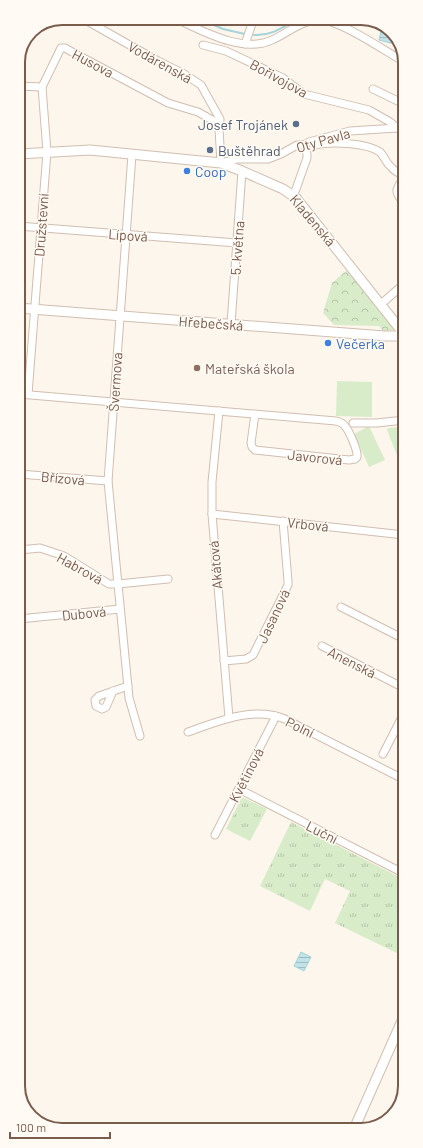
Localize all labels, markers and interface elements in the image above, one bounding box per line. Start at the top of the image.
street label: Vodárenská [125,37,195,87]
street label: Husova [69,45,117,81]
street label: Bořivojova [247,55,311,101]
place label: Josef Trojánek [198,116,288,133]
marker: Josef Trojánek [291,119,301,129]
street label: Oty Pavla [294,124,352,156]
place label: Buštěhrad [218,142,281,159]
marker: Buštěhrad [205,145,215,155]
place label: Coop [195,163,226,180]
marker: Coop [182,166,192,176]
street label: Kladenská [286,191,340,249]
street label: Družstevní [30,193,52,257]
street label: 5. května [227,220,247,276]
street label: Lípová [108,225,148,245]
street label: Hřebečská [178,312,244,334]
place label: Večerka [336,335,385,352]
marker: Večerka [323,338,333,348]
street label: Švermova [104,352,126,412]
place label: Mateřská škola [205,360,295,377]
marker: Mateřská škola [192,363,202,373]
street label: Javorová [287,446,343,468]
street label: Břízová [40,468,86,488]
street label: Vrbová [286,513,330,535]
street label: Akátová [204,540,226,590]
street label: Habrová [54,548,106,588]
street label: Jasanová [253,586,293,646]
street label: Dubová [61,602,107,624]
street label: Anenská [325,643,379,681]
street label: Polní [283,713,317,741]
street label: Květinová [225,745,267,805]
street label: Luční [303,817,341,847]
scale bar [10,1114,110,1140]
text: 100 m [16,1120,46,1134]

